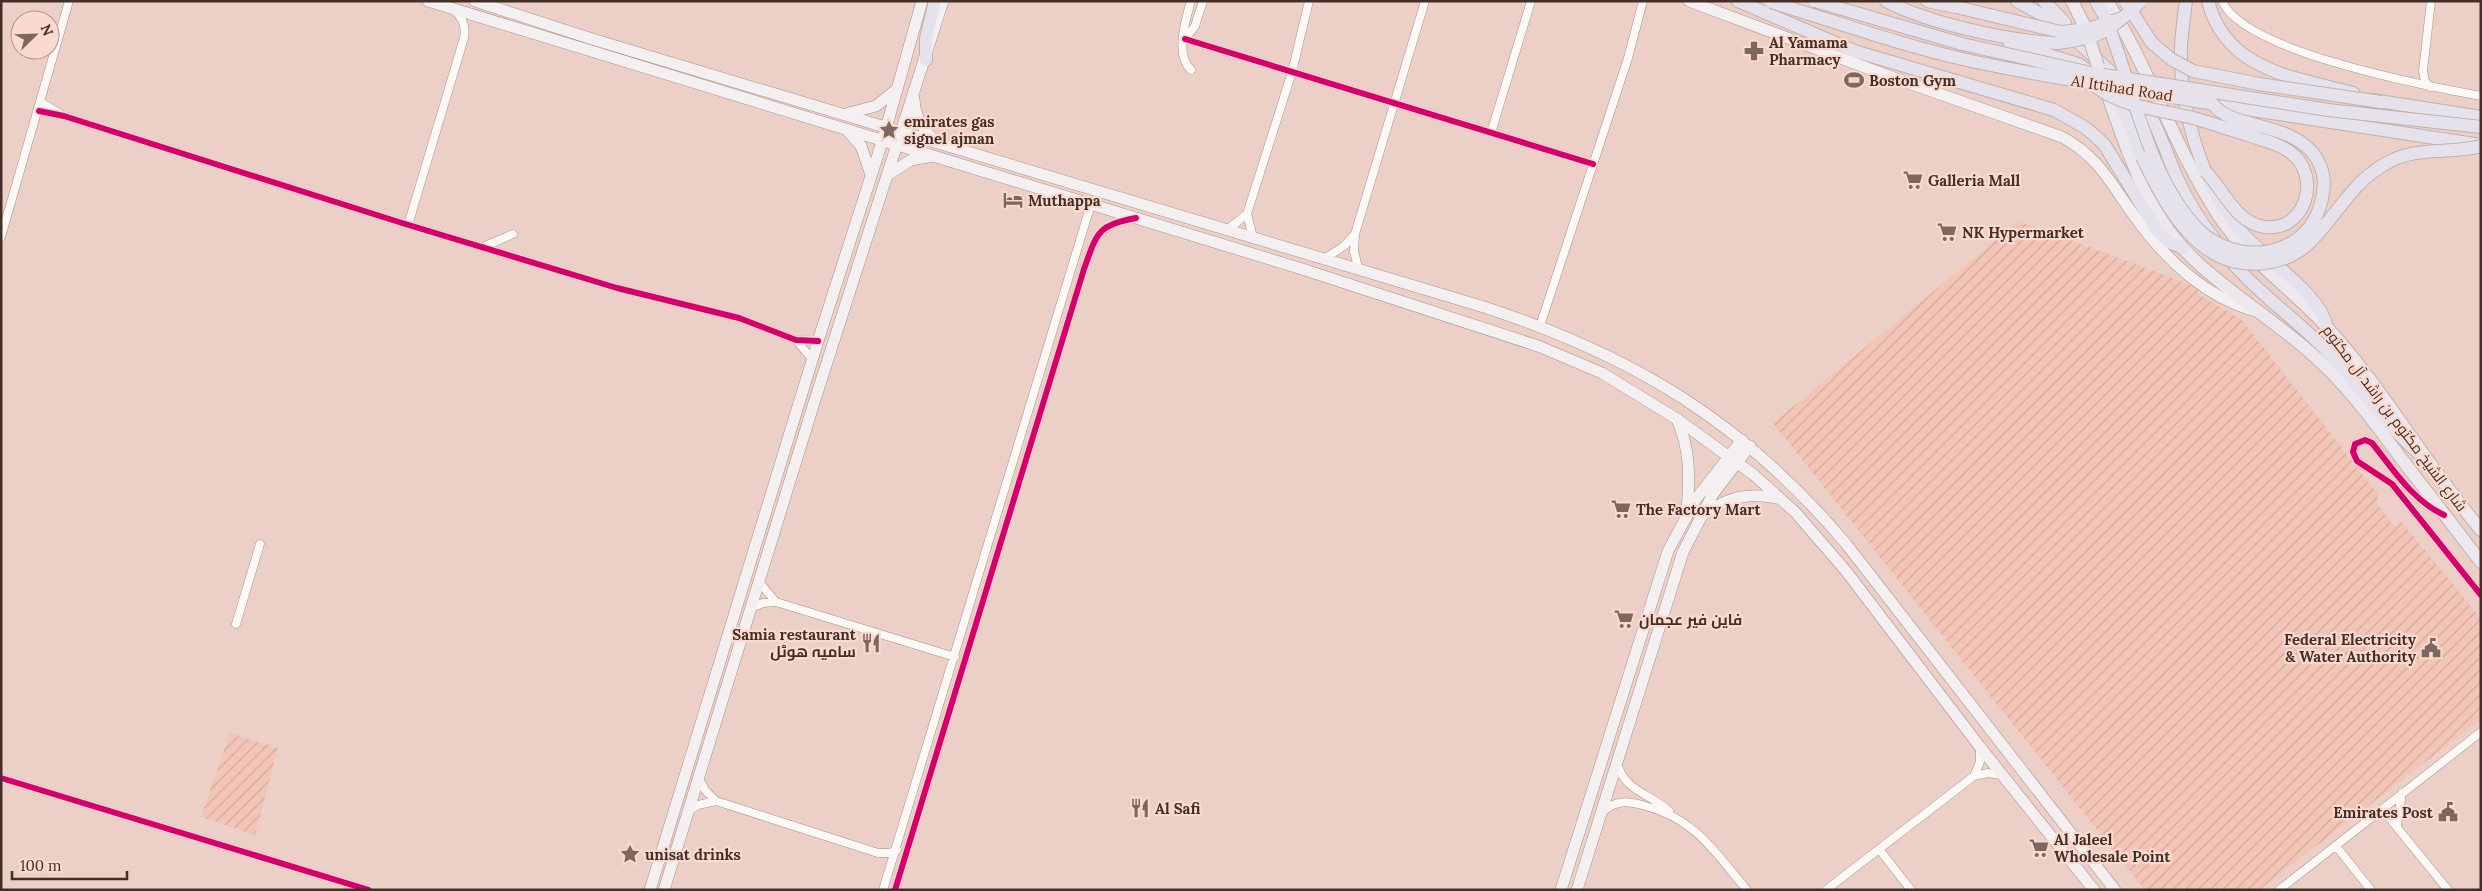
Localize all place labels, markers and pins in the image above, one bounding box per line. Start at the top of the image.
place label: Al Yamama Pharmacy [1769,33,1848,69]
pharmacy icon: Al Yamama Pharmacy [1743,40,1765,62]
sports icon: Boston Gym [1843,69,1865,91]
place label: Boston Gym [1869,71,1956,90]
place label: emirates gas signel ajman [904,112,995,148]
place icon: emirates gas signel ajman [878,119,900,141]
supermarket icon: Galleria Mall [1902,169,1924,191]
place label: Galleria Mall [1928,171,2021,190]
hotel icon: Muthappa [1002,189,1024,211]
place label: Muthappa [1028,191,1101,210]
supermarket icon: NK Hypermarket [1936,221,1958,243]
place label: NK Hypermarket [1962,223,2085,242]
supermarket icon: The Factory Mart [1610,498,1632,520]
place label: The Factory Mart [1636,500,1761,519]
supermarket icon: فاين فير عجمان [1613,608,1635,630]
place label: فاين فير عجمان [1639,610,1742,629]
place label: Samia restaurant سامیہ ھوٹل [732,625,857,661]
place label: Federal Electricity & Water Authority [2284,630,2417,666]
restaurant icon: Samia restaurant سامیہ ھوٹل [860,632,882,654]
public building icon: Federal Electricity & Water Authority [2420,637,2442,659]
restaurant icon: Al Safi [1129,797,1151,819]
place label: Al Safi [1155,799,1200,818]
public building icon: Emirates Post [2437,801,2459,823]
place label: Emirates Post [2333,803,2434,822]
place label: Al Jaleel Wholesale Point [2054,830,2171,866]
supermarket icon: Al Jaleel Wholesale Point [2028,837,2050,859]
place icon: unisat drinks [619,843,641,865]
place label: unisat drinks [645,845,741,864]

